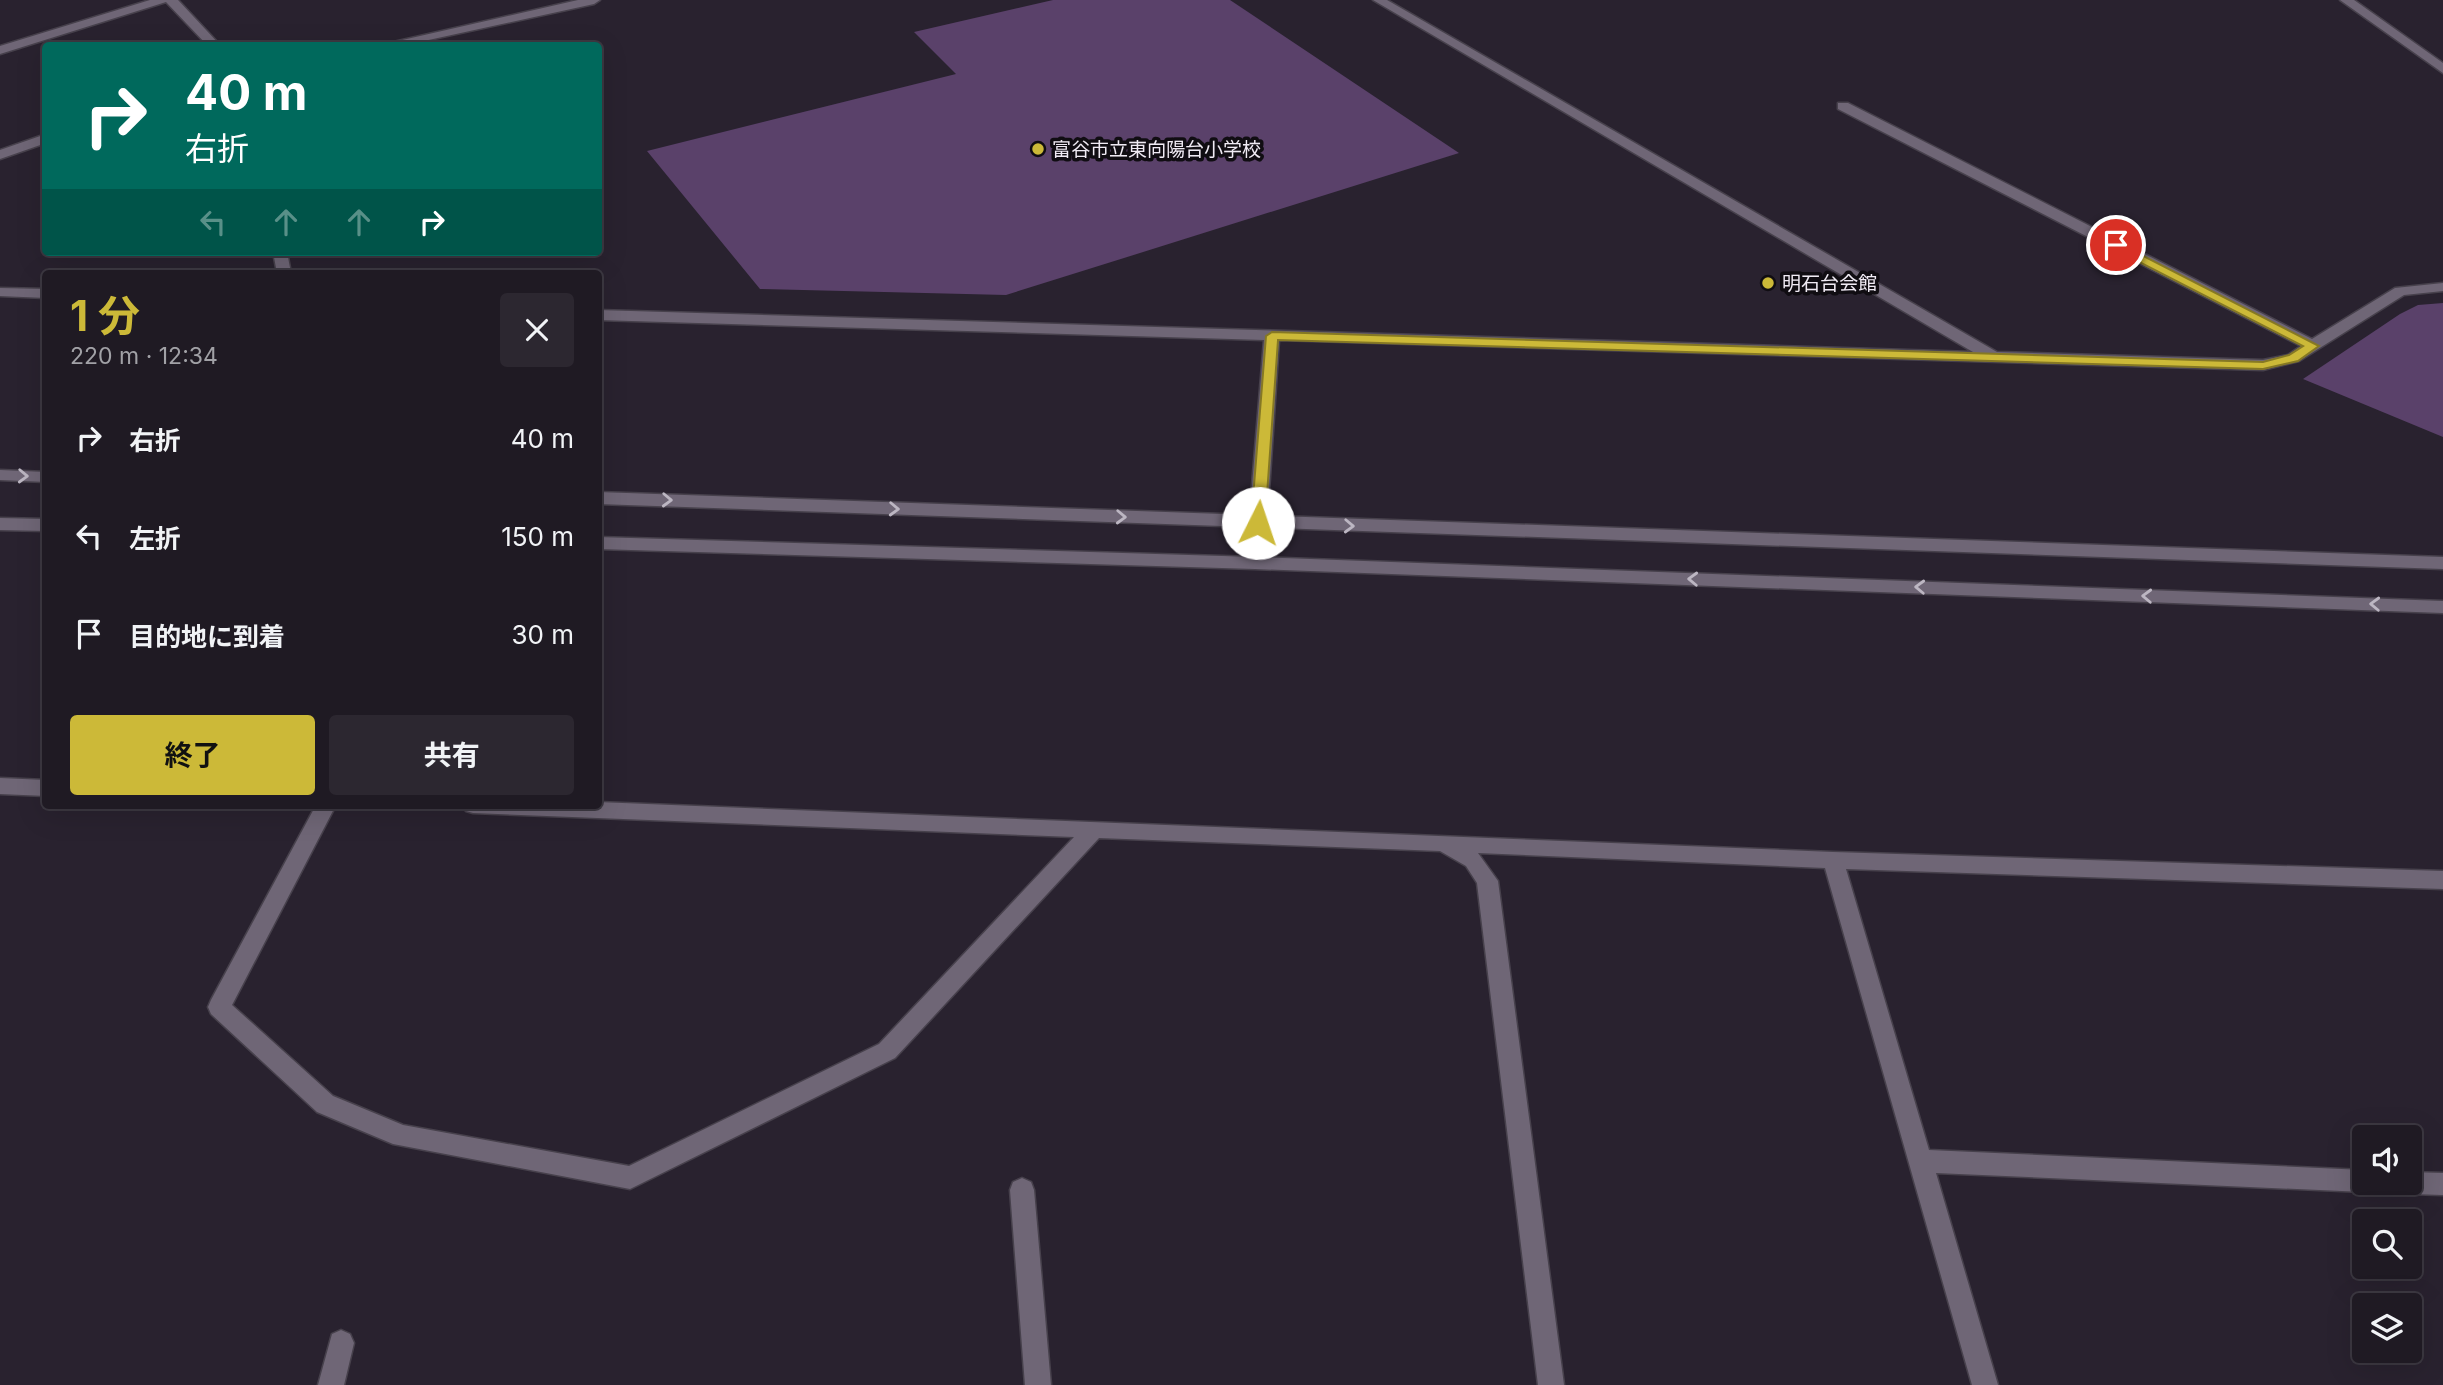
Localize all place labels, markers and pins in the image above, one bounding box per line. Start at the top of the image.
place label: 富谷市立東向陽台小学校 [1052,138,1261,161]
marker: 富谷市立東向陽台小学校 [1030,141,1046,157]
pin [2086,215,2146,275]
place label: 明石台会館 [1782,272,1877,295]
marker: 明石台会館 [1760,275,1776,291]

